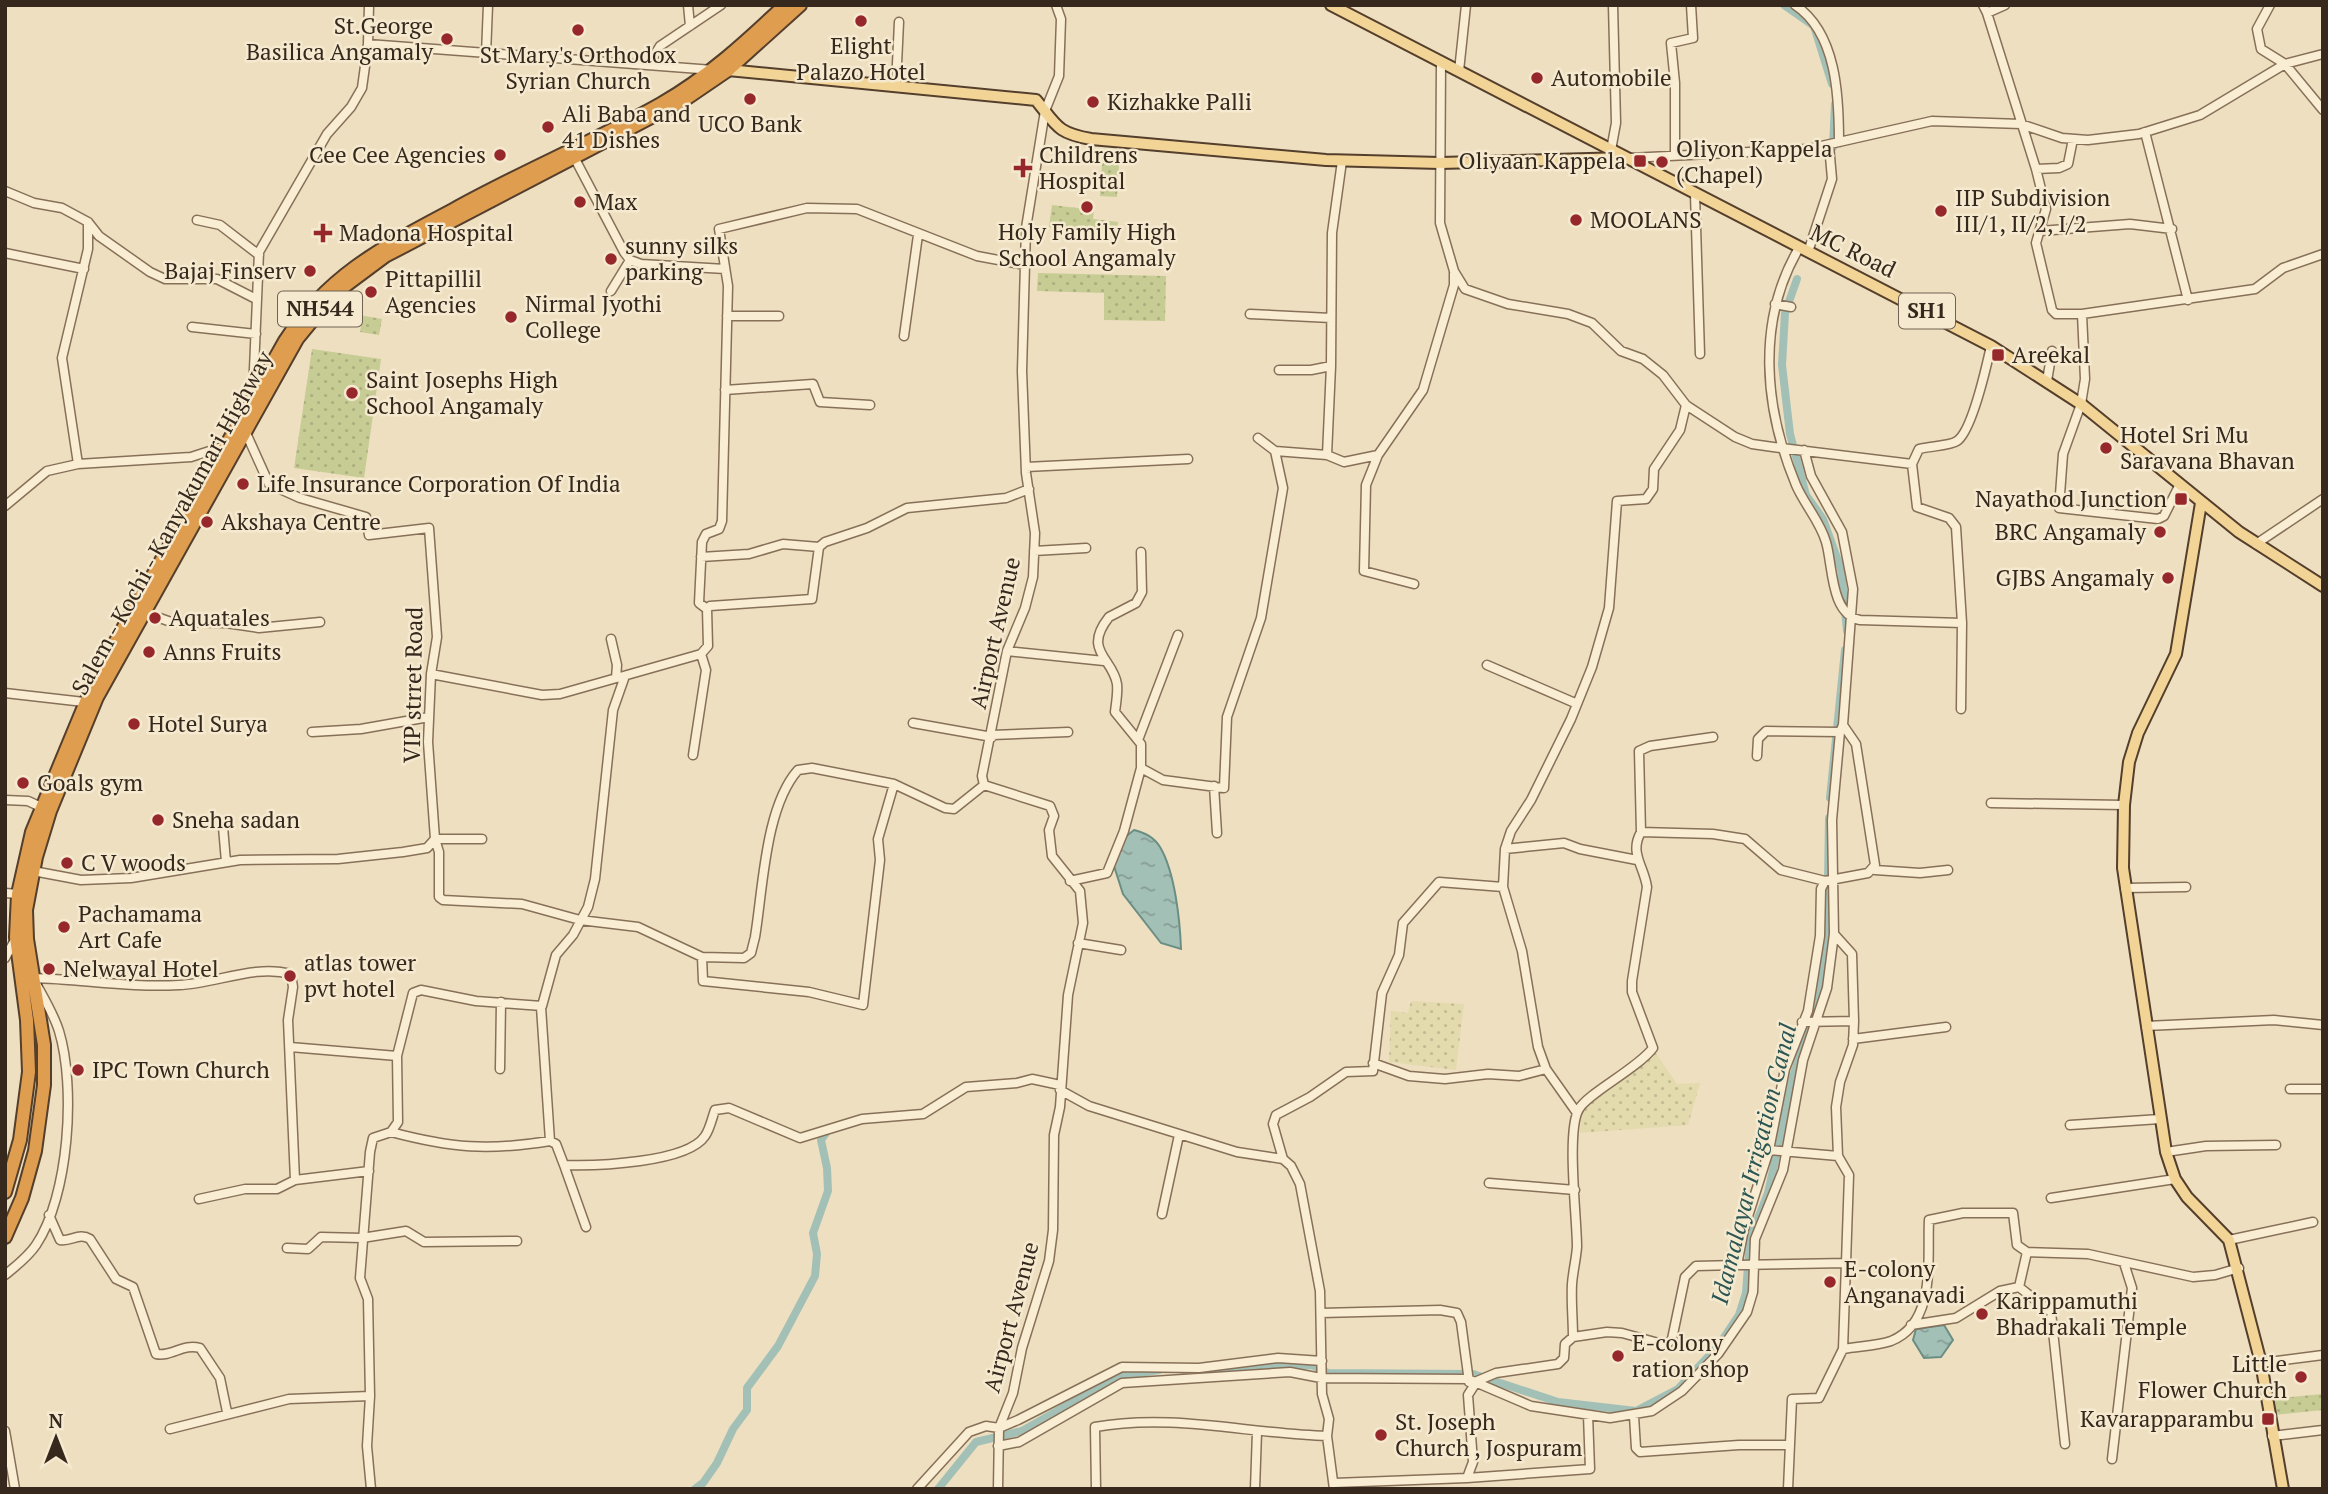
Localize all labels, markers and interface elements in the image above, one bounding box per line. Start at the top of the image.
place label: St.George Basilica Angamaly [246,10,433,67]
marker: Elight Palazo Hotel [853,13,869,29]
marker: St Mary's Orthodox Syrian Church [570,22,586,38]
place label: Elight Palazo Hotel [796,30,926,87]
marker: St.George Basilica Angamaly [439,31,455,47]
place label: St Mary's Orthodox Syrian Church [480,39,676,96]
place label: Automobile [1551,62,1672,93]
marker: Automobile [1529,70,1545,86]
place label: Kizhakke Palli [1107,86,1252,117]
marker: UCO Bank [742,91,758,107]
marker: Kizhakke Palli [1085,94,1101,110]
place label: Ali Baba and 41 Dishes [562,98,691,155]
place label: UCO Bank [698,108,802,139]
marker: Ali Baba and 41 Dishes [540,119,556,135]
place label: Oliyon Kappela (Chapel) [1676,133,1833,190]
place label: Cee Cee Agencies [309,139,486,170]
place label: Childrens Hospital [1039,139,1138,196]
place label: Oliyaan Kappela [1458,145,1626,176]
marker: Cee Cee Agencies [492,147,508,163]
marker: Oliyaan Kappela [1632,153,1648,169]
marker: Oliyon Kappela (Chapel) [1654,154,1670,170]
marker: Childrens Hospital [1013,158,1033,178]
place label: IIP Subdivision III/1, II/2, I/2 [1955,182,2110,239]
place label: Max [594,186,638,217]
marker: Max [572,194,588,210]
marker: Holy Family High School Angamaly [1079,199,1095,215]
marker: IIP Subdivision III/1, II/2, I/2 [1933,203,1949,219]
place label: MOOLANS [1590,204,1701,235]
marker: MOOLANS [1568,212,1584,228]
place label: Holy Family High School Angamaly [998,216,1176,273]
place label: Madona Hospital [339,217,513,248]
street label: MC Road [1805,217,1901,285]
marker: Madona Hospital [313,223,333,243]
place label: sunny silks parking [625,230,738,287]
marker: sunny silks parking [603,251,619,267]
place label: Bajaj Finserv [164,255,296,286]
marker: Bajaj Finserv [302,263,318,279]
place label: Pittapillil Agencies [385,263,482,320]
marker: Pittapillil Agencies [363,284,379,300]
place label: Nirmal Jyothi College [525,288,662,345]
road number: NH544 [278,292,362,326]
road number: SH1 [1899,294,1955,328]
marker: Nirmal Jyothi College [503,309,519,325]
place label: Areekal [2012,339,2090,370]
street label: Salem - Kochi - Kanyakumari Highway [64,345,280,700]
marker: Areekal [1990,347,2006,363]
place label: Saint Josephs High School Angamaly [366,364,559,421]
marker: Saint Josephs High School Angamaly [344,385,360,401]
place label: Hotel Sri Mu Saravana Bhavan [2120,419,2295,476]
marker: Hotel Sri Mu Saravana Bhavan [2098,440,2114,456]
place label: Life Insurance Corporation Of India [257,468,621,499]
marker: Life Insurance Corporation Of India [235,476,251,492]
place label: Nayathod Junction [1975,483,2167,514]
marker: Nayathod Junction [2173,491,2189,507]
place label: Akshaya Centre [221,506,381,537]
marker: Akshaya Centre [199,514,215,530]
place label: BRC Angamaly [1995,516,2146,547]
marker: BRC Angamaly [2152,524,2168,540]
street label: Airport Avenue [962,554,1027,712]
place label: GJBS Angamaly [1996,562,2154,593]
marker: GJBS Angamaly [2160,570,2176,586]
place label: Aquatales [169,602,270,633]
street label: VIP strret Road [396,606,429,763]
marker: Aquatales [147,610,163,626]
place label: Anns Fruits [163,636,282,667]
marker: Anns Fruits [141,644,157,660]
place label: Hotel Surya [148,708,268,739]
marker: Hotel Surya [126,716,142,732]
place label: Goals gym [37,767,143,798]
marker: Goals gym [15,775,31,791]
place label: Sneha sadan [172,804,300,835]
marker: Sneha sadan [150,812,166,828]
place label: C V woods [81,847,186,878]
marker: C V woods [59,855,75,871]
place label: Pachamama Art Cafe [78,898,202,955]
marker: Pachamama Art Cafe [56,919,72,935]
place label: atlas tower pvt hotel [304,947,416,1004]
place label: Nelwayal Hotel [63,953,219,984]
marker: Nelwayal Hotel [41,961,57,977]
marker: atlas tower pvt hotel [282,968,298,984]
water label: Idamalayar Irrigation Canal [1702,1020,1804,1309]
place label: IPC Town Church [92,1054,270,1085]
marker: IPC Town Church [70,1062,86,1078]
street label: Airport Avenue [975,1238,1046,1396]
place label: E-colony Anganavadi [1844,1253,1965,1310]
marker: E-colony Anganavadi [1822,1274,1838,1290]
place label: Karippamuthi Bhadrakali Temple [1996,1285,2187,1342]
marker: Karippamuthi Bhadrakali Temple [1974,1306,1990,1322]
place label: E-colony ration shop [1632,1327,1749,1384]
marker: E-colony ration shop [1610,1348,1626,1364]
place label: Little Flower Church [2138,1348,2287,1405]
marker: Little Flower Church [2293,1369,2309,1385]
north arrow [21,1403,91,1473]
place label: Kavarapparambu [2080,1403,2254,1434]
place label: St. Joseph Church , Jospuram [1395,1406,1583,1463]
text: N [49,1408,64,1433]
marker: Kavarapparambu [2260,1411,2276,1427]
marker: St. Joseph Church , Jospuram [1373,1427,1389,1443]

